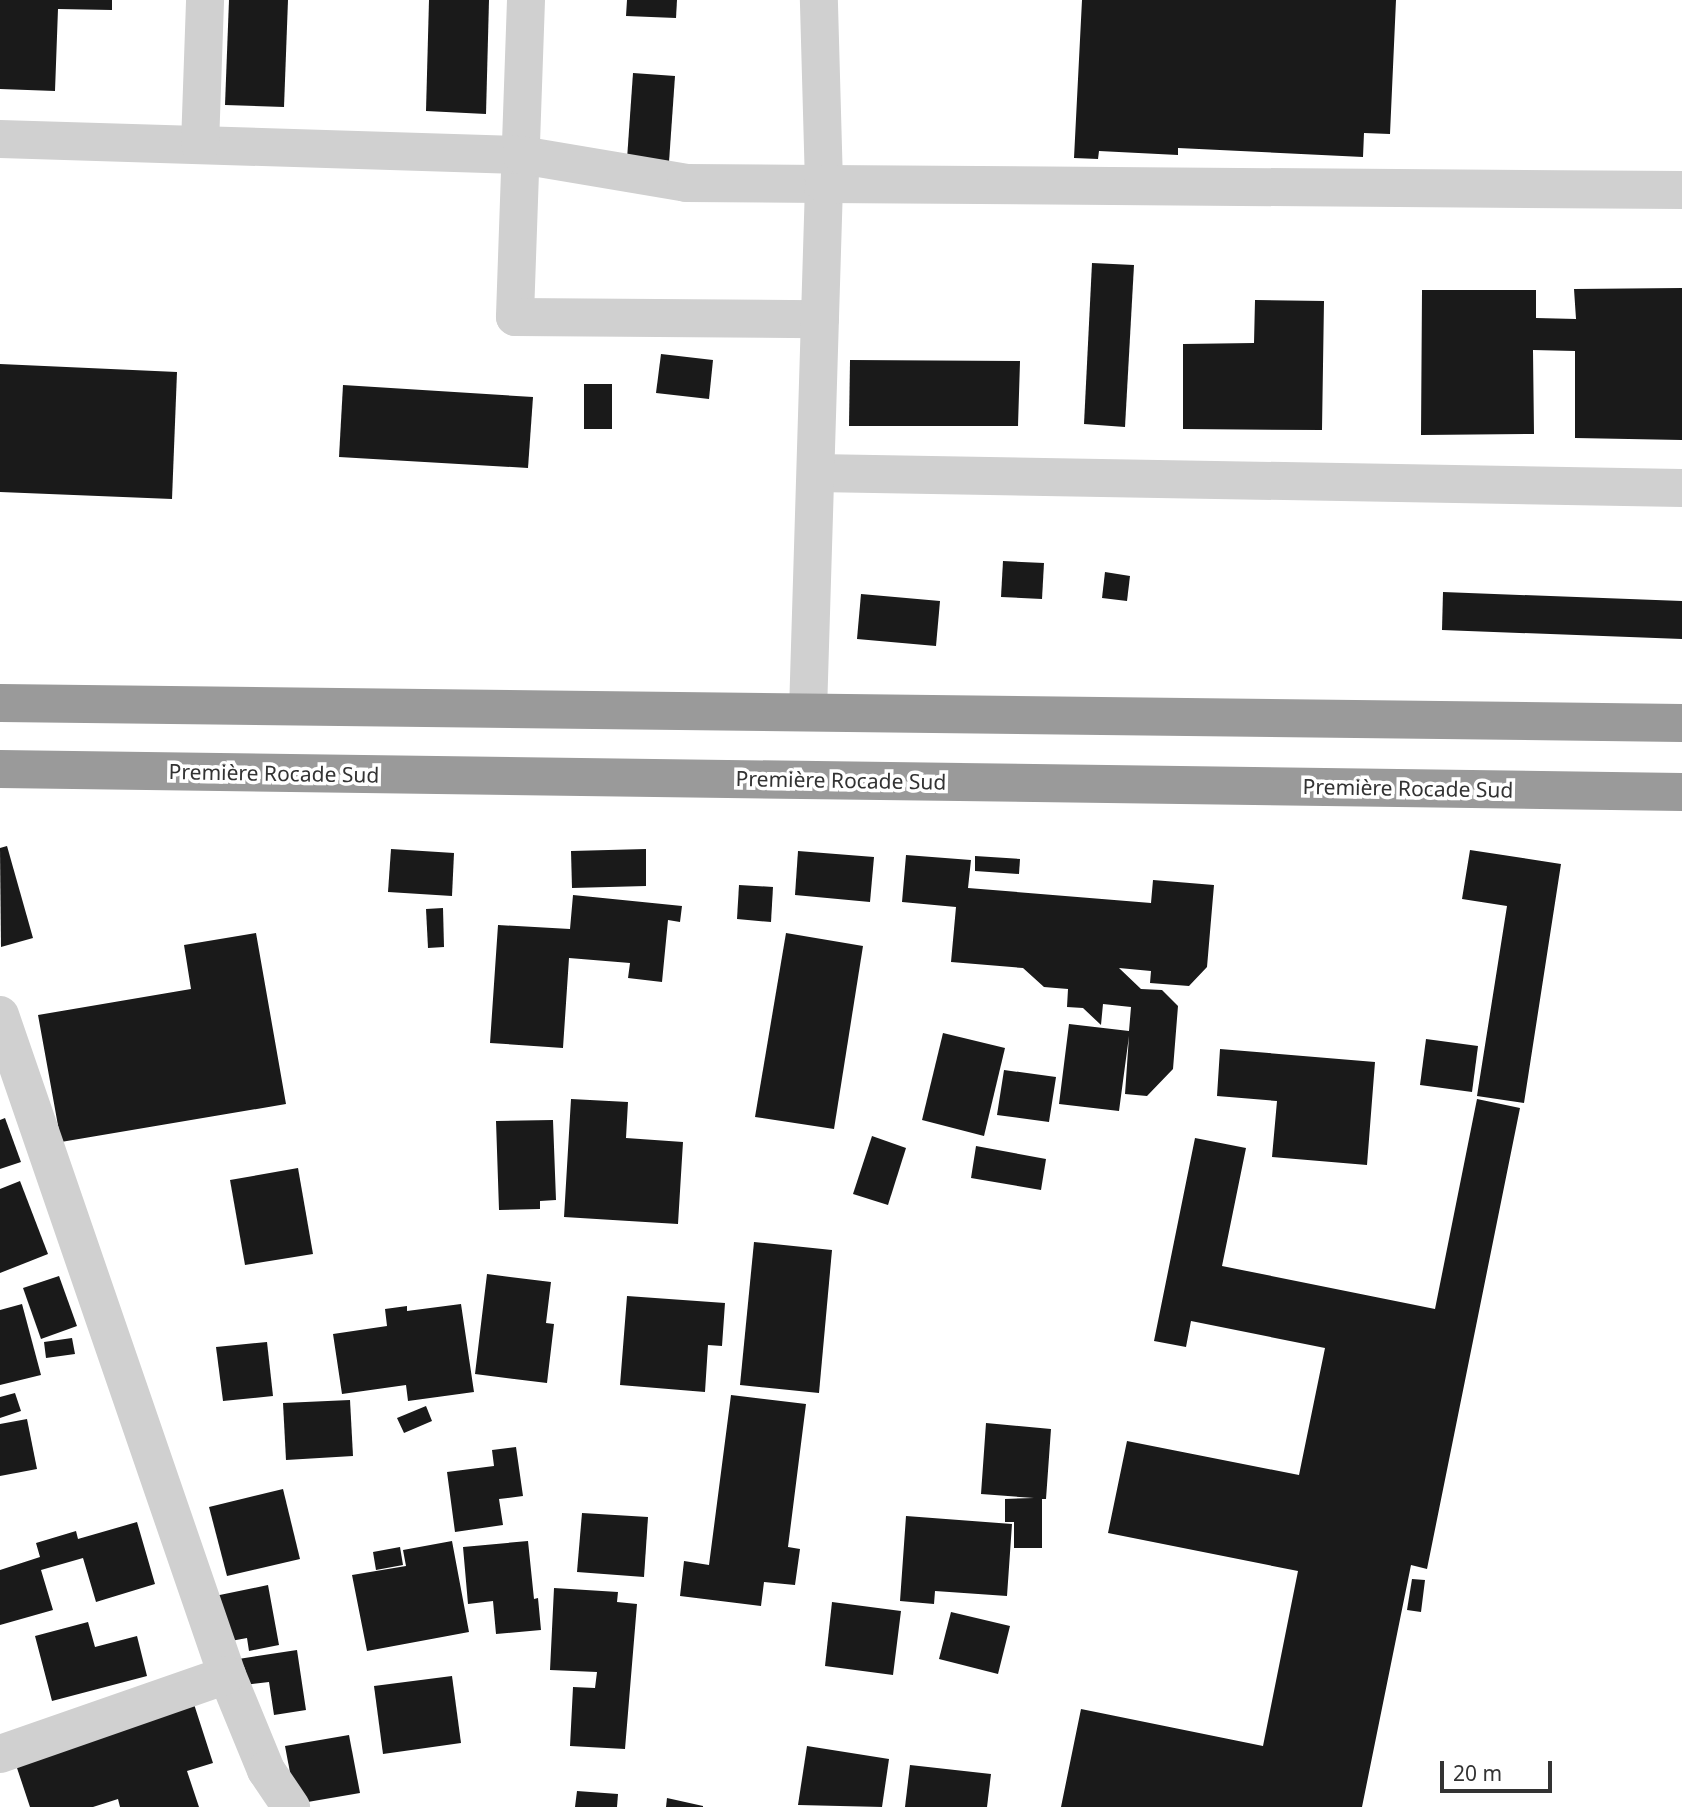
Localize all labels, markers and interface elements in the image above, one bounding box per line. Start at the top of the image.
street label: Première Rocade Sud [169,759,379,787]
street label: Première Rocade Sud [736,766,946,794]
street label: Première Rocade Sud [1303,774,1513,802]
scale bar [1444,1748,1556,1792]
text: 20 m [1453,1759,1502,1787]

